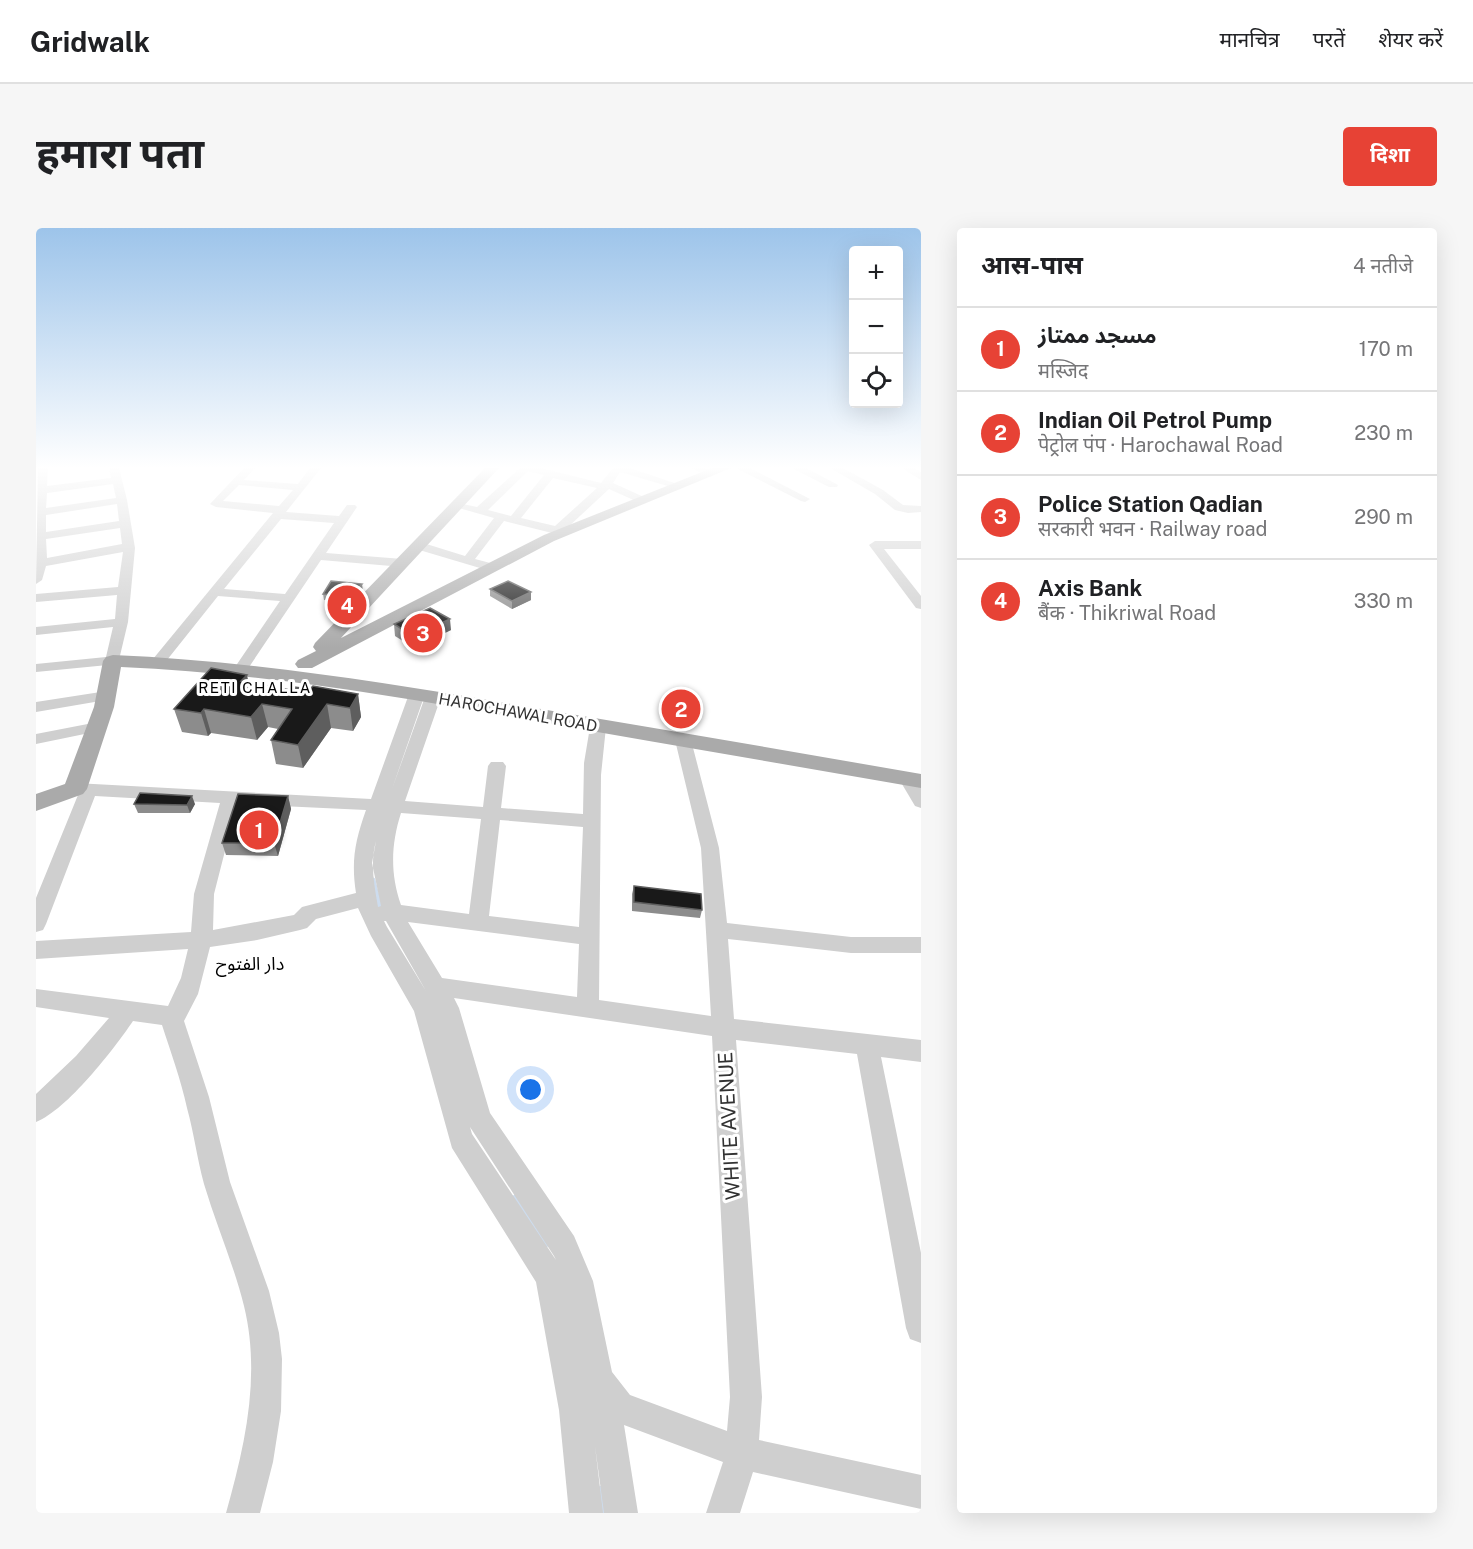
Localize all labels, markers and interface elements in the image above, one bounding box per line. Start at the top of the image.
text: Gridwalk [30,25,150,58]
text: मानचित्र [1220,27,1280,52]
text: परतें [1313,27,1345,52]
text: शेयर करें [1378,27,1443,52]
button: दिशा [1343,127,1437,186]
text: हमारा पता [36,128,204,177]
map controls [849,246,903,408]
button: + [849,246,903,300]
text: आस-पास [981,249,1083,280]
text: 4 नतीजे [1353,254,1413,278]
button: − [849,300,903,354]
text: مسجد ممتاز [1038,322,1157,348]
text: 1 [996,337,1005,361]
text: 170 m [1359,337,1413,361]
button: locate [849,354,903,408]
text: मस्जिद [1038,359,1088,383]
text: Indian Oil Petrol Pump [1038,407,1272,433]
text: 2 [994,421,1007,445]
text: 230 m [1354,421,1413,445]
text: पेट्रोल पंप · Harochawal Road [1038,433,1283,457]
text: Police Station Qadian [1038,491,1263,517]
text: 3 [994,505,1007,529]
text: 290 m [1354,505,1413,529]
text: सरकारी भवन · Railway road [1038,517,1267,541]
text: Axis Bank [1038,575,1142,601]
pin: 4 [328,582,366,628]
text: 4 [994,589,1007,613]
text: 330 m [1354,589,1413,613]
text: बैंक · Thikriwal Road [1038,601,1216,625]
pin: 3 [404,610,442,656]
district label: RETI CHALLA [198,679,312,696]
pin: 2 [662,686,700,732]
street label: HAROCHAWAL ROAD [437,689,599,736]
pin: 1 [240,808,278,852]
district label: دار الفتوح [216,953,284,977]
street label: WHITE AVENUE [713,1051,745,1201]
your location [516,1075,545,1104]

